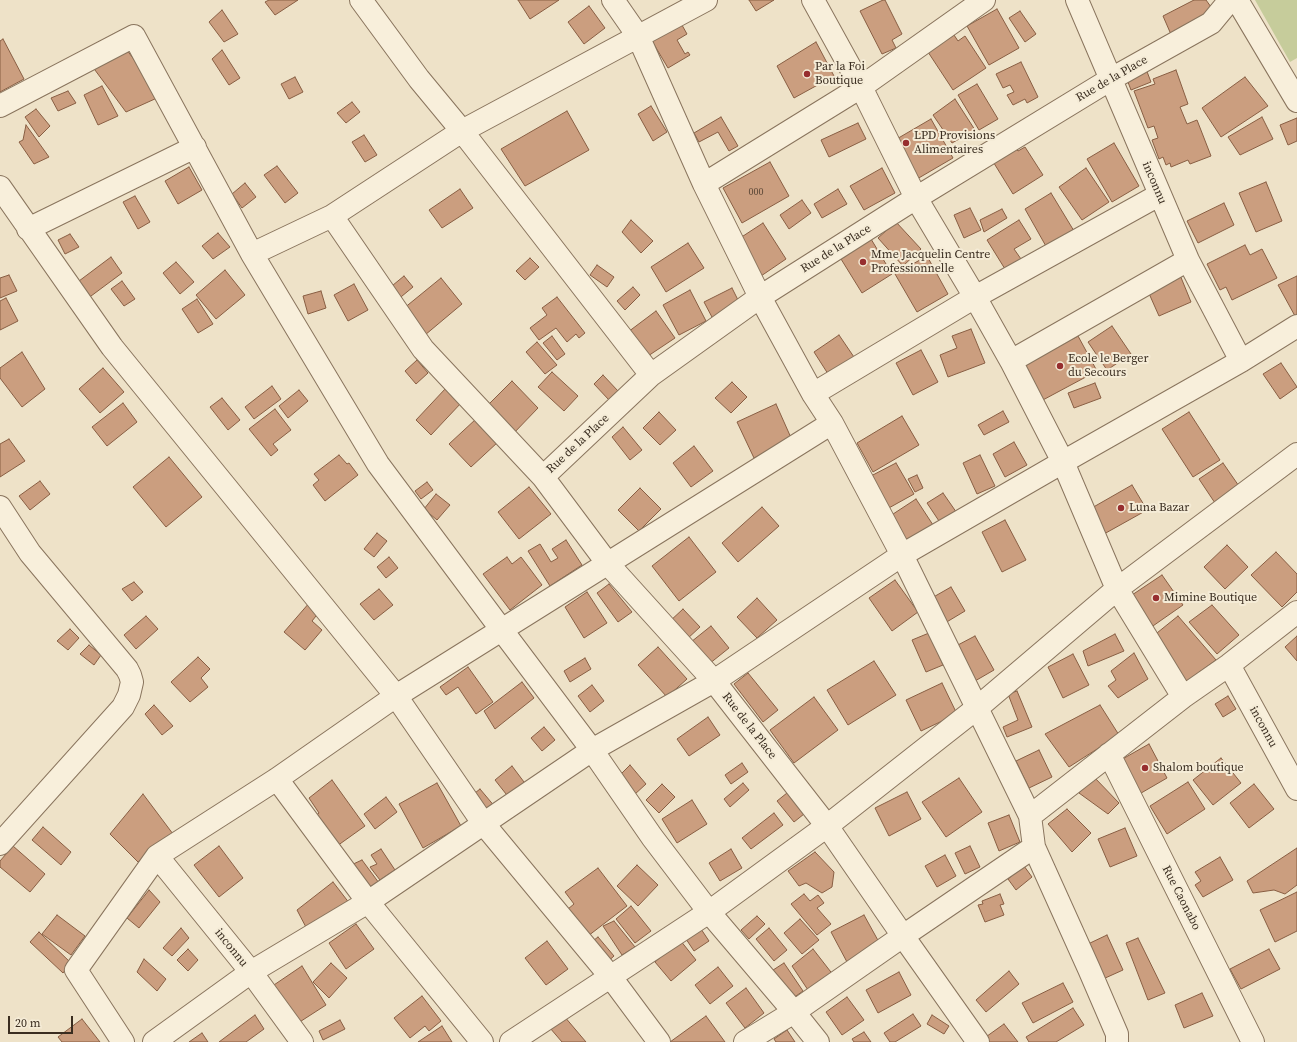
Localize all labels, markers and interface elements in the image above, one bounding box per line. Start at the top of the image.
street label: Rue de la Place [1074,53,1150,105]
place label: Par la Foi Boutique [815,60,865,88]
marker: Par la Foi Boutique [802,69,812,79]
place label: LPD Provisions Alimentaires [914,129,995,157]
marker: LPD Provisions Alimentaires [901,138,911,148]
street label: inconnu [1139,160,1169,206]
house number: 000 [749,186,763,198]
street label: Rue de la Place [798,222,874,276]
place label: Mme Jacquelin Centre Professionnelle [871,248,990,276]
marker: Mme Jacquelin Centre Professionnelle [858,257,868,267]
place label: Ecole le Berger du Secours [1068,352,1148,380]
marker: Ecole le Berger du Secours [1055,361,1065,371]
street label: Rue de la Place [544,411,612,477]
place label: Luna Bazar [1129,501,1189,515]
marker: Luna Bazar [1116,503,1126,513]
place label: Mimine Boutique [1164,591,1257,605]
marker: Mimine Boutique [1151,593,1161,603]
street label: Rue de la Place [719,690,779,762]
street label: inconnu [1246,704,1280,750]
place label: Shalom boutique [1153,761,1244,775]
marker: Shalom boutique [1140,763,1150,773]
street label: Rue Caonabo [1159,863,1203,933]
street label: inconnu [211,926,251,970]
scale bar [10,1008,75,1034]
text: 20 m [15,1015,41,1031]

